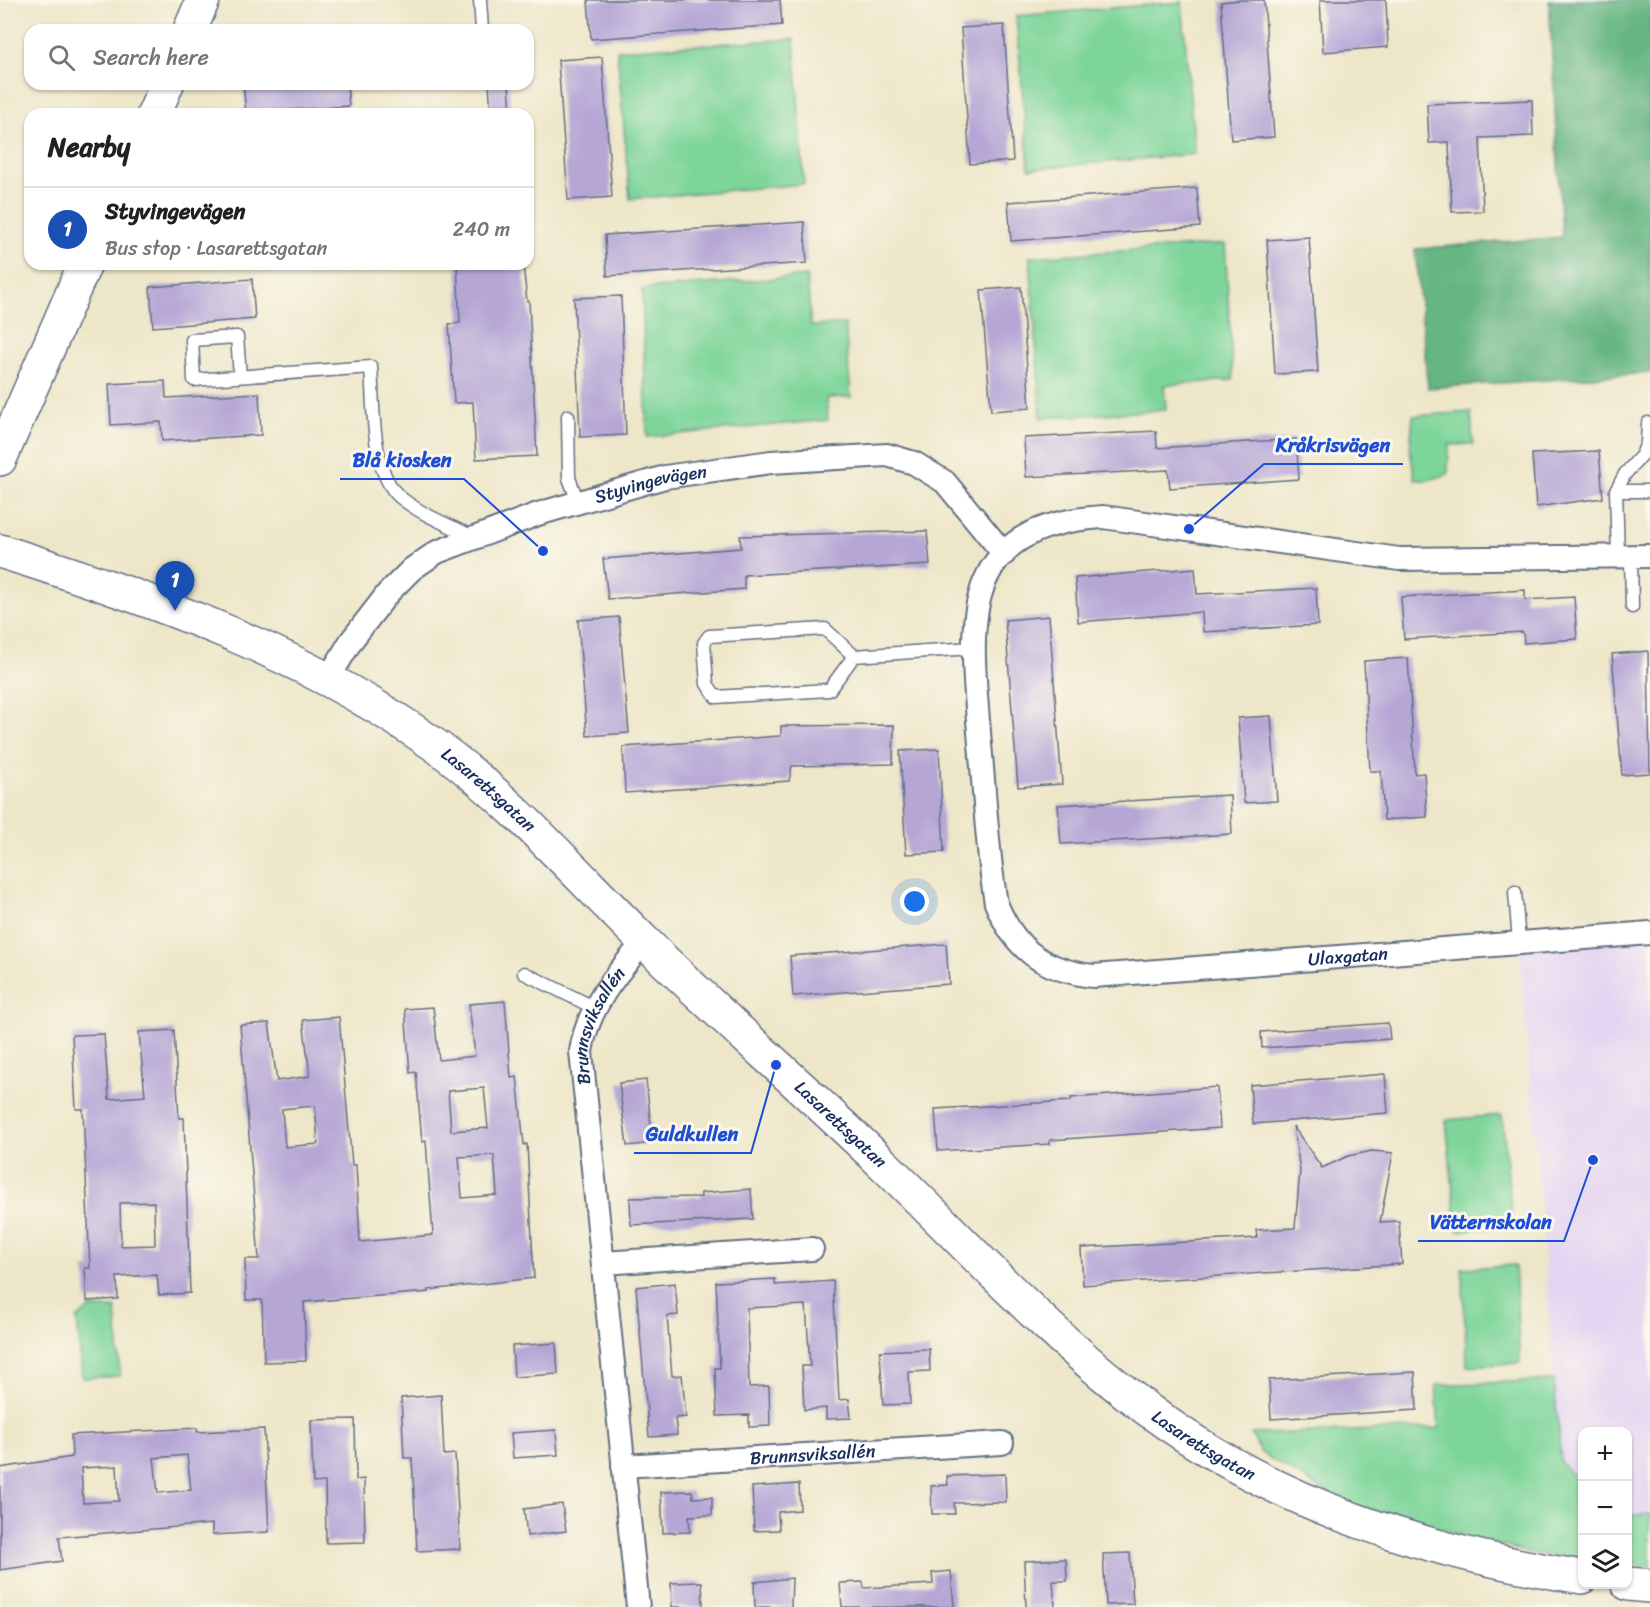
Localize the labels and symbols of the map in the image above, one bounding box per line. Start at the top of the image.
callout: Kråkrisvägen [1264,426,1403,464]
text: Kråkrisvägen [1275,428,1390,463]
callout: Blå kiosken [340,441,464,479]
text: Blå kiosken [352,443,452,478]
street label: Styvingevägen [591,455,709,513]
pin: 1 [156,562,195,611]
street label: Lasarettsgatan [434,739,544,840]
your location [900,887,929,916]
street label: Ulaxgatan [1307,937,1389,975]
street label: Brunnsviksallén [565,959,634,1086]
street label: Lasarettsgatan [787,1072,895,1176]
callout: Guldkullen [634,1115,751,1153]
text: Guldkullen [645,1117,738,1152]
callout: Vätternskolan [1418,1203,1564,1241]
text: Vätternskolan [1430,1205,1552,1240]
street label: Lasarettsgatan [1145,1401,1262,1490]
street label: Brunnsviksallén [749,1435,877,1474]

